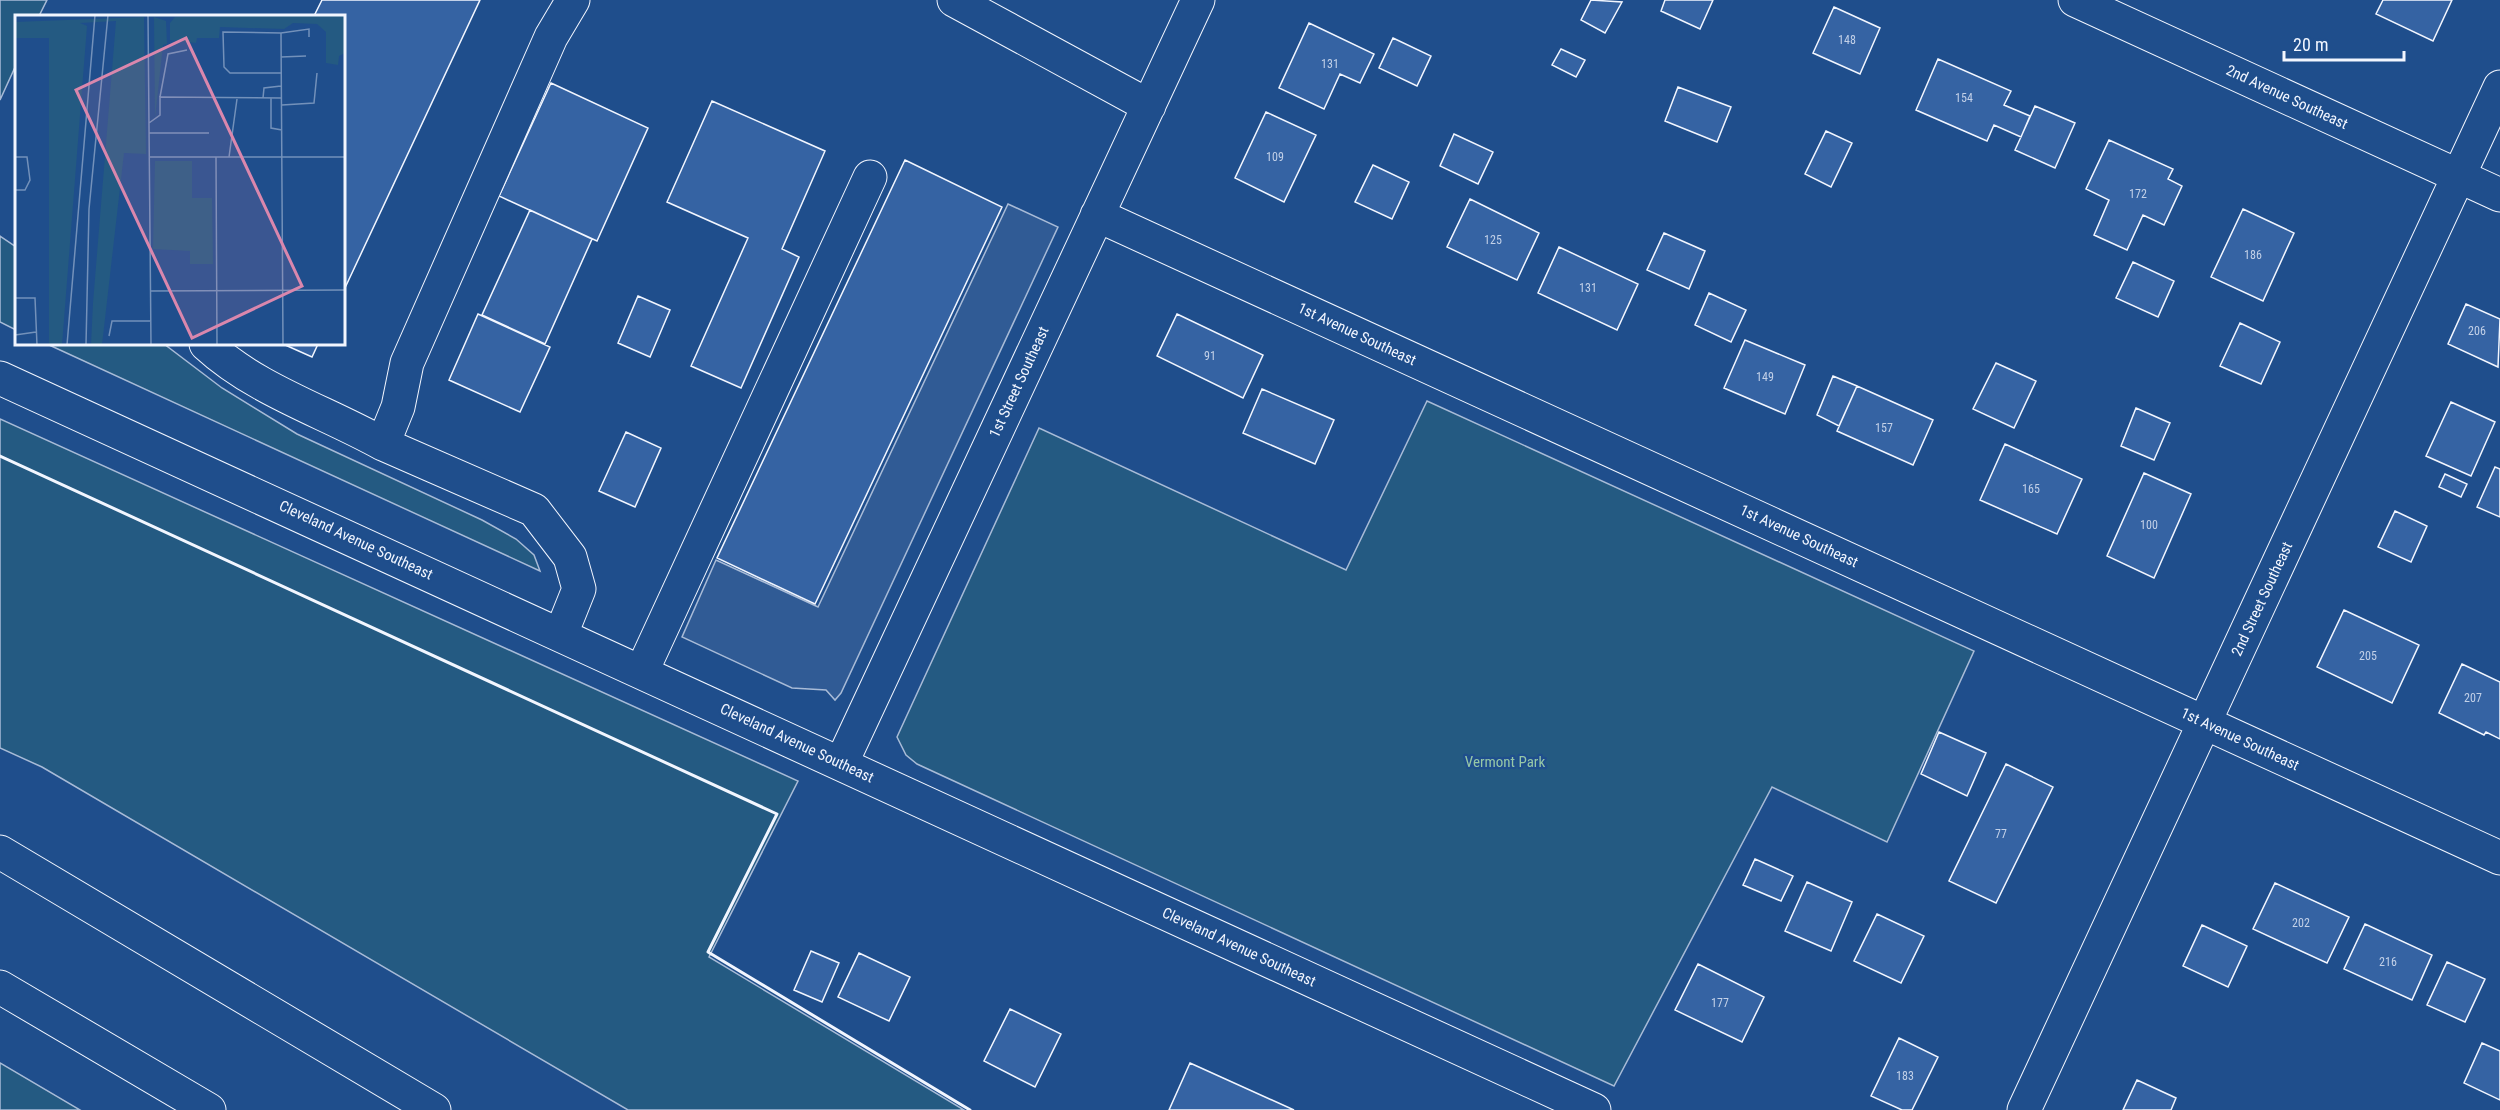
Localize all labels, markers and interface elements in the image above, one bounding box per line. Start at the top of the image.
inset map [15,15,345,345]
scale bar [2284,24,2404,62]
house number: 148 [1838,33,1856,47]
text: 20 m [2293,34,2328,55]
house number: 131 [1321,57,1339,71]
street label: 2nd Avenue Southeast [2223,61,2351,133]
house number: 154 [1955,91,1973,105]
house number: 109 [1266,150,1284,164]
house number: 172 [2129,187,2147,201]
house number: 125 [1484,233,1502,247]
house number: 186 [2244,248,2262,262]
house number: 131 [1579,281,1597,295]
street label: 1st Avenue Southeast [1295,299,1419,369]
street label: 1st Street Southeast [985,324,1053,440]
house number: 206 [2468,324,2486,338]
house number: 91 [1204,349,1216,363]
house number: 149 [1756,370,1774,384]
house number: 157 [1875,421,1893,435]
house number: 165 [2022,482,2040,496]
street label: Cleveland Avenue Southeast [276,496,436,584]
street label: 1st Avenue Southeast [1737,501,1861,571]
house number: 100 [2140,518,2158,532]
street label: 2nd Street Southeast [2228,539,2296,659]
house number: 205 [2359,649,2377,663]
house number: 207 [2464,691,2482,705]
street label: Cleveland Avenue Southeast [717,699,877,787]
street label: 1st Avenue Southeast [2178,704,2302,774]
park label: Vermont Park [1465,753,1545,771]
house number: 77 [1995,827,2007,841]
street label: Cleveland Avenue Southeast [1159,903,1319,991]
house number: 202 [2292,916,2310,930]
house number: 216 [2379,955,2397,969]
house number: 177 [1711,996,1729,1010]
house number: 183 [1896,1069,1914,1083]

